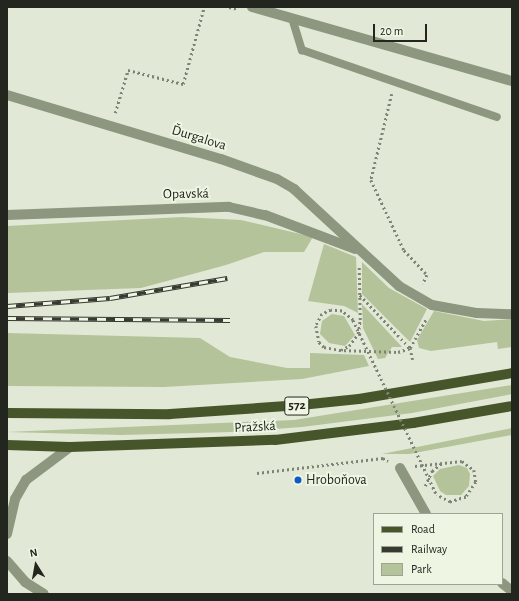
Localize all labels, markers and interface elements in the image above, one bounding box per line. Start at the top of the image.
scale bar [375,16,429,42]
text: 20 m [380,25,403,37]
street label: Ďurgalova [170,122,228,154]
street label: Opavská [163,185,209,203]
road number: 572 [284,395,310,417]
street label: Pražská [234,418,276,436]
place label: Hroboňova [306,472,367,488]
marker: Hroboňova [293,475,303,485]
legend [373,513,503,585]
text: Road [411,523,435,535]
text: Railway [411,543,447,555]
north arrow [16,545,56,585]
text: N [29,547,38,559]
text: Park [411,563,432,575]

